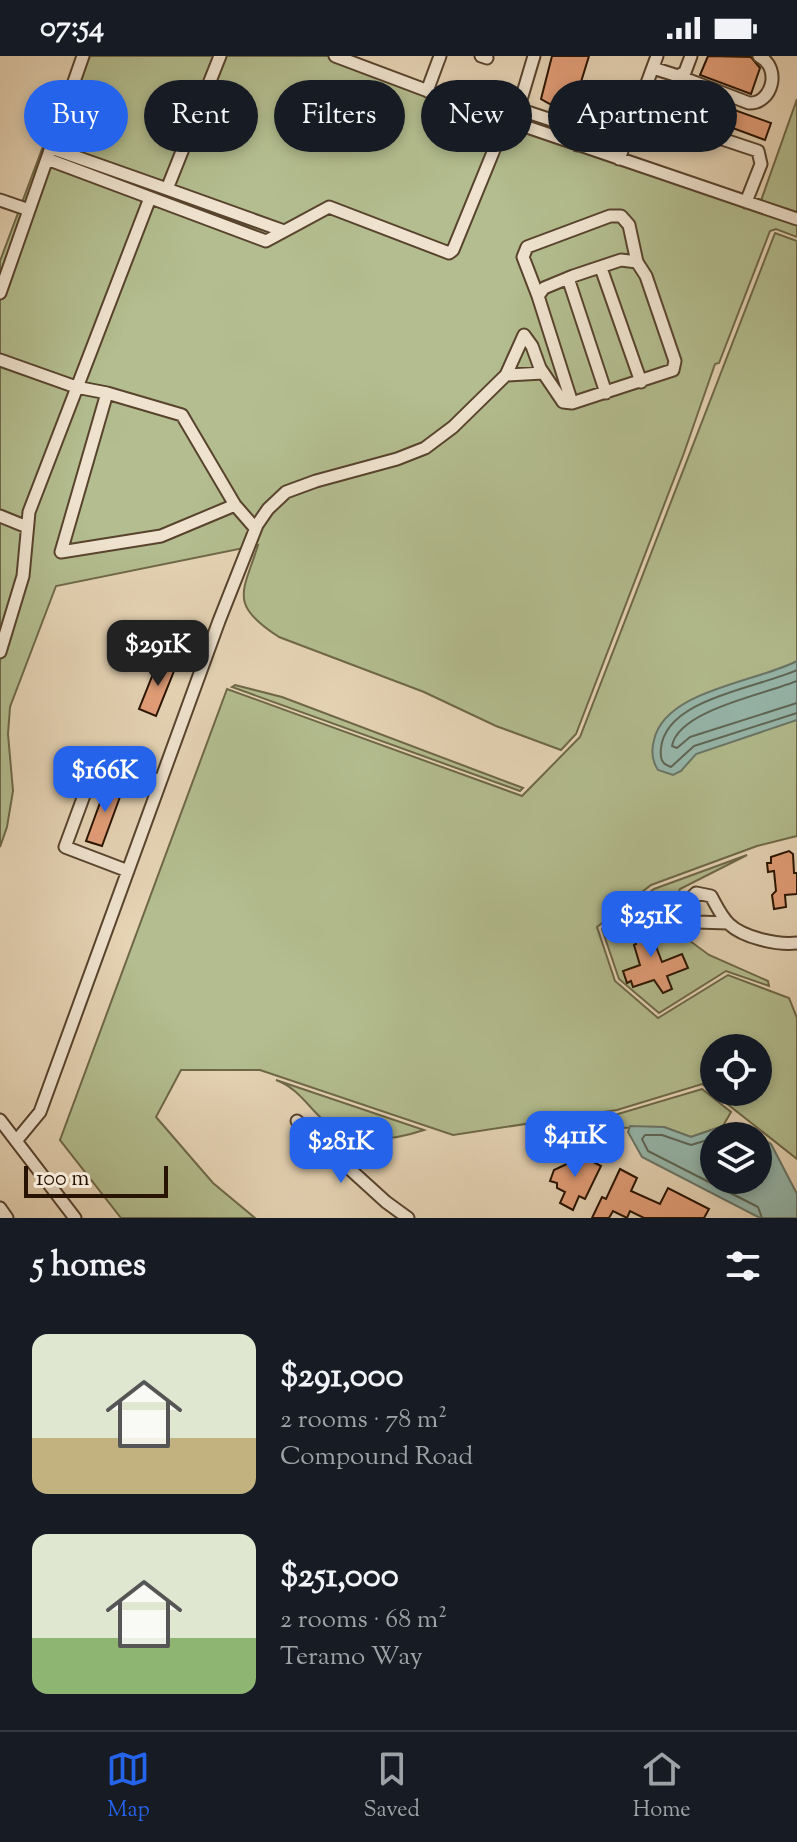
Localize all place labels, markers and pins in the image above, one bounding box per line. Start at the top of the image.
pin: $291K [102,620,214,688]
pin: $166K [49,746,161,814]
pin: $251K [595,891,707,959]
pin: $411K [519,1111,631,1179]
pin: $281K [285,1117,397,1185]

